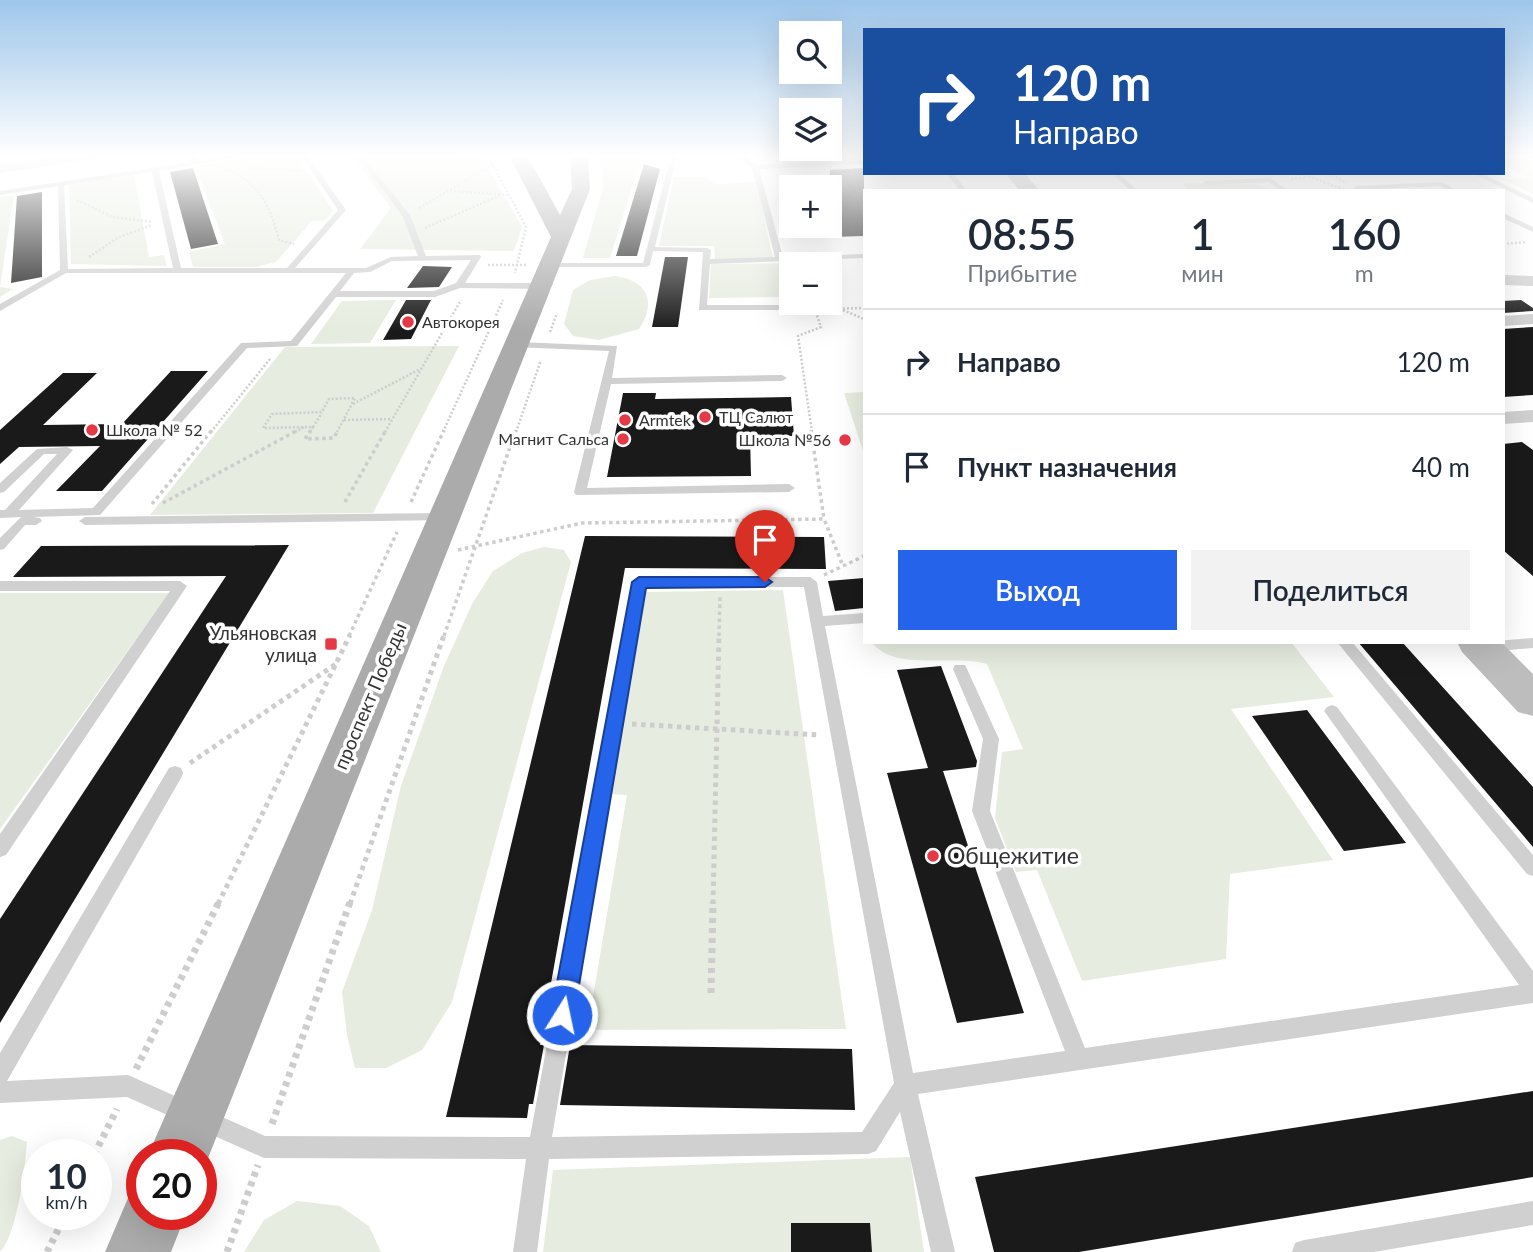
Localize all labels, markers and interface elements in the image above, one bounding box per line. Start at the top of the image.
map controls [779,21,842,315]
button: search [779,21,842,84]
text: 120 m [1013,53,1151,111]
icon: right [898,56,989,147]
button: layers [779,98,842,161]
text: Направо [1013,112,1139,151]
button: + [779,175,842,238]
text: 08:55 [968,209,1076,259]
text: 1 [1190,209,1215,259]
text: 160 [1328,209,1401,259]
button: − [779,252,842,315]
text: Прибытие [967,259,1077,287]
text: мин [1181,259,1224,287]
text: m [1355,259,1374,287]
place label: Автокорея [422,312,500,331]
marker: Автокорея [400,314,416,330]
icon: right [898,343,936,381]
text: Направо [957,346,1061,378]
text: 120 m [1397,346,1470,378]
place label: ТЦ Салют [719,407,793,426]
marker: ТЦ Салют [697,409,713,425]
place label: Armtek [639,410,692,429]
marker: Armtek [617,412,633,428]
place label: Школа № 52 [106,420,202,439]
marker: Школа № 52 [84,422,100,438]
place label: Магнит Сальса [498,429,609,448]
place label: Школа №56 [739,430,831,449]
marker: Магнит Сальса [615,431,631,447]
marker: Школа №56 [837,432,853,448]
icon: arrive [898,448,936,486]
text: Пункт назначения [957,451,1177,483]
text: 40 m [1412,451,1470,483]
pin [735,510,795,582]
icon: arrive [746,521,784,559]
button: Выход [898,550,1177,630]
button: Поделиться [1191,550,1470,630]
street label: проспект Победы [328,619,411,773]
place label: Ульяновская улица [210,621,317,666]
marker: Ульяновская улица [323,636,339,652]
place label: Общежитие [947,841,1079,869]
marker: Общежитие [925,848,941,864]
position arrow [525,978,599,1052]
speed limit sign: 20 [126,1139,217,1230]
text: 10 [46,1154,87,1196]
text: km/h [45,1191,88,1213]

